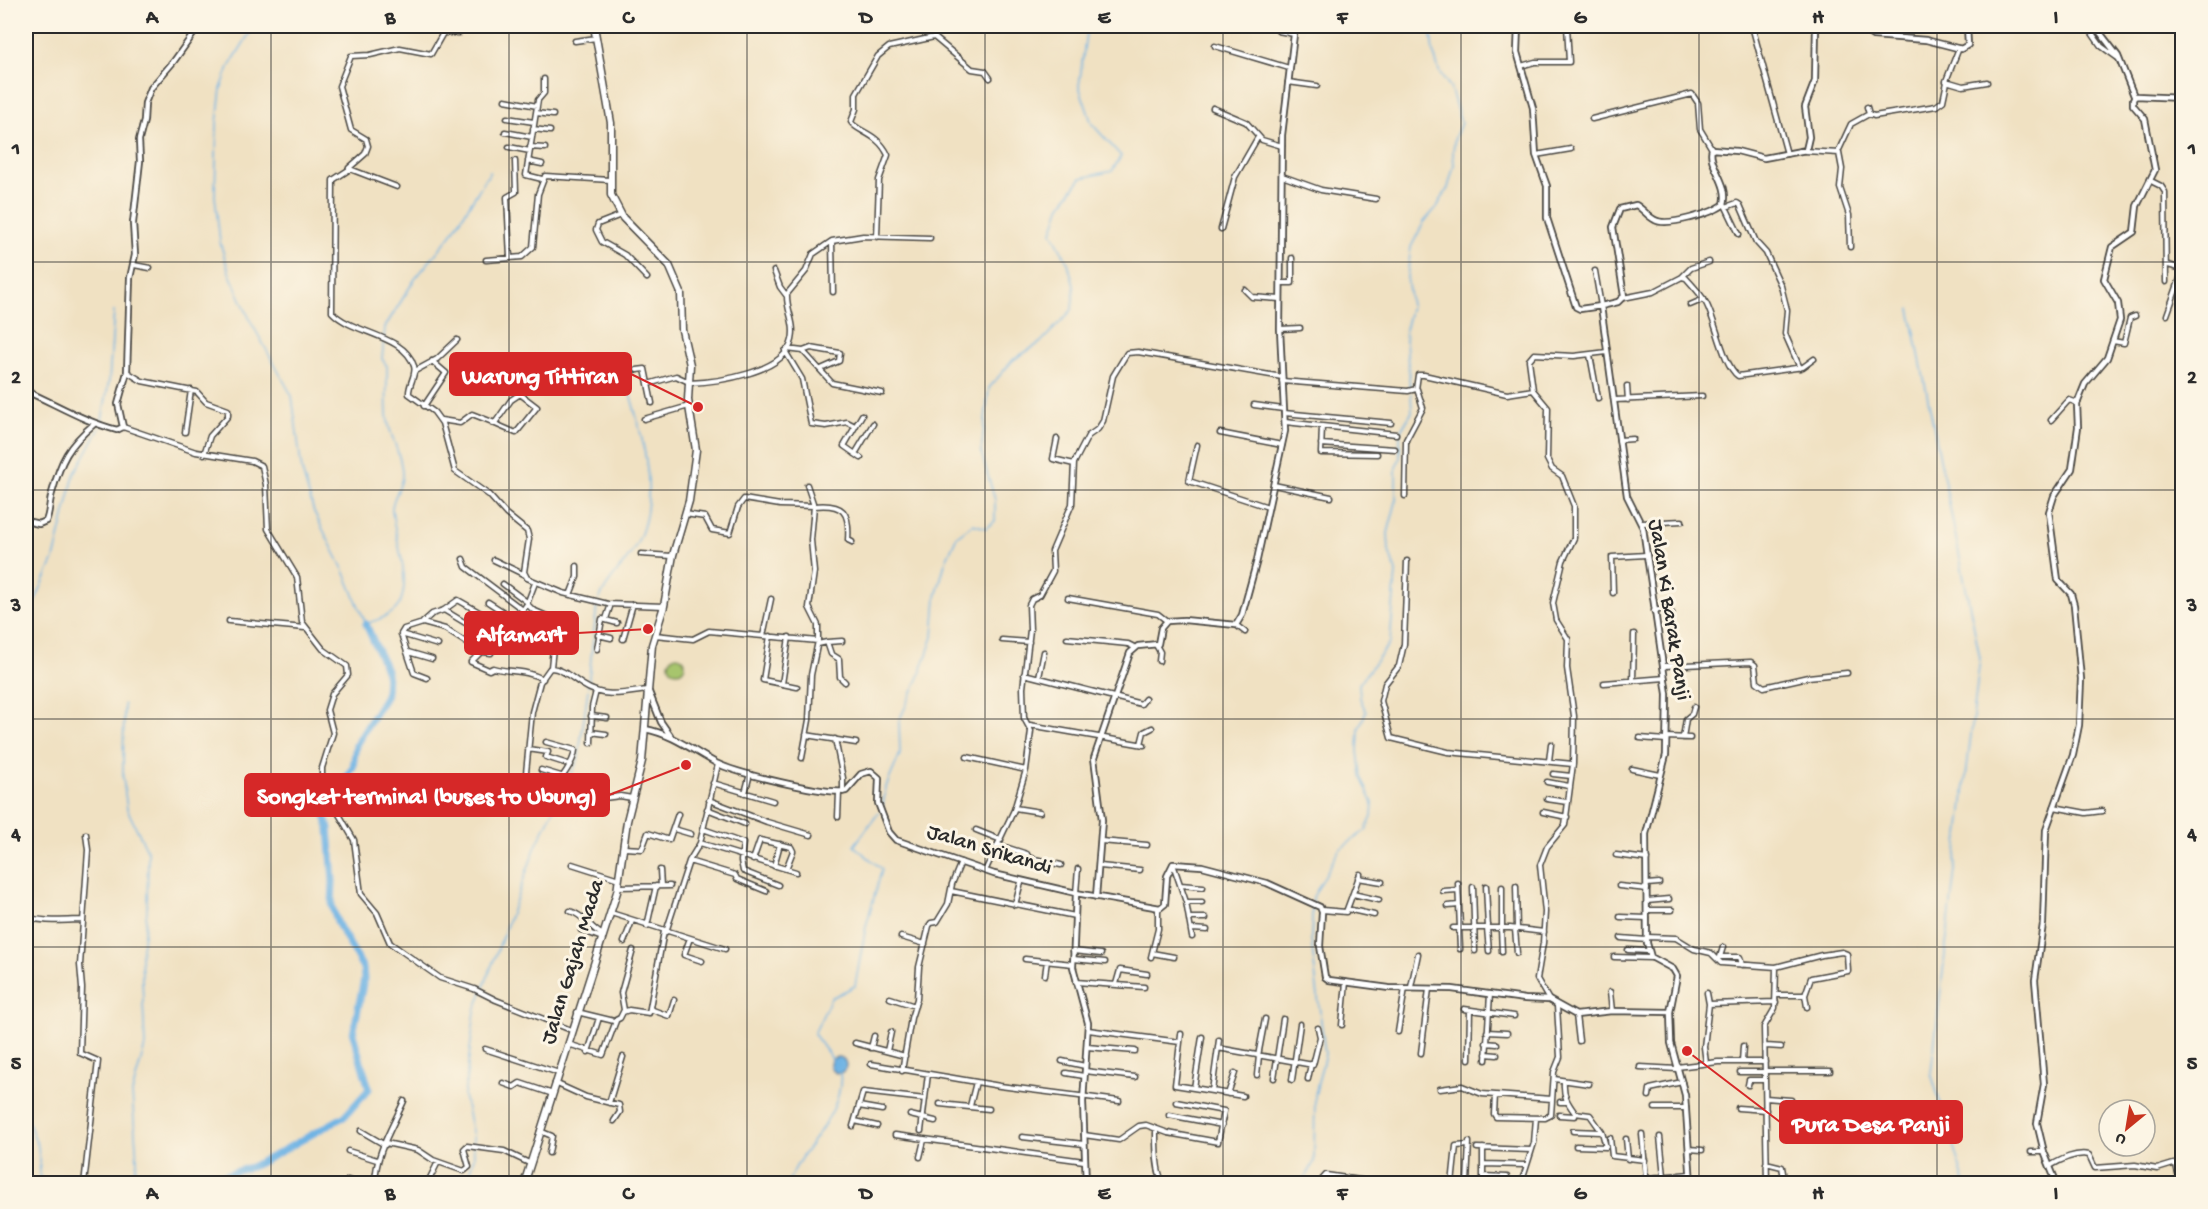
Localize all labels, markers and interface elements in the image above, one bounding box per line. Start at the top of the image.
text: A [145,8,160,31]
text: B [384,8,396,31]
text: C [622,8,636,31]
text: D [857,8,873,31]
text: E [1098,8,1112,31]
text: F [1336,8,1349,31]
text: G [1574,8,1588,31]
text: H [1812,8,1824,31]
text: I [2054,8,2059,31]
text: 1 [11,139,20,162]
text: 1 [2187,139,2196,162]
callout: Warung Tittiran [450,353,631,395]
text: Warung Tittiran [461,364,619,393]
text: 2 [11,368,21,391]
text: 2 [2187,368,2197,391]
street label: Jalan Ki Barak Panji [1641,518,1695,702]
text: 3 [10,596,21,619]
text: 3 [2186,596,2197,619]
callout: Alfamart [465,612,578,654]
text: Alfamart [476,622,568,651]
callout: Songket terminal (buses to Ubung) [245,774,609,816]
text: Songket terminal (buses to Ubung) [257,784,597,813]
street label: Jalan Srikandi [923,820,1055,882]
text: 4 [10,825,21,848]
text: 4 [2186,825,2197,848]
street label: Jalan Gajah Mada [537,876,612,1048]
text: 5 [11,1054,22,1077]
text: 5 [2187,1054,2198,1077]
north arrow [2097,1098,2157,1158]
callout: Pura Desa Panji [1780,1101,1962,1143]
text: Pura Desa Panji [1790,1112,1950,1141]
text: U [2112,1127,2130,1148]
text: A [145,1184,160,1207]
text: B [384,1184,396,1207]
text: C [622,1184,636,1207]
text: D [857,1184,873,1207]
text: E [1098,1184,1112,1207]
text: F [1336,1184,1349,1207]
text: G [1574,1184,1588,1207]
text: H [1812,1184,1824,1207]
text: I [2054,1184,2059,1207]

